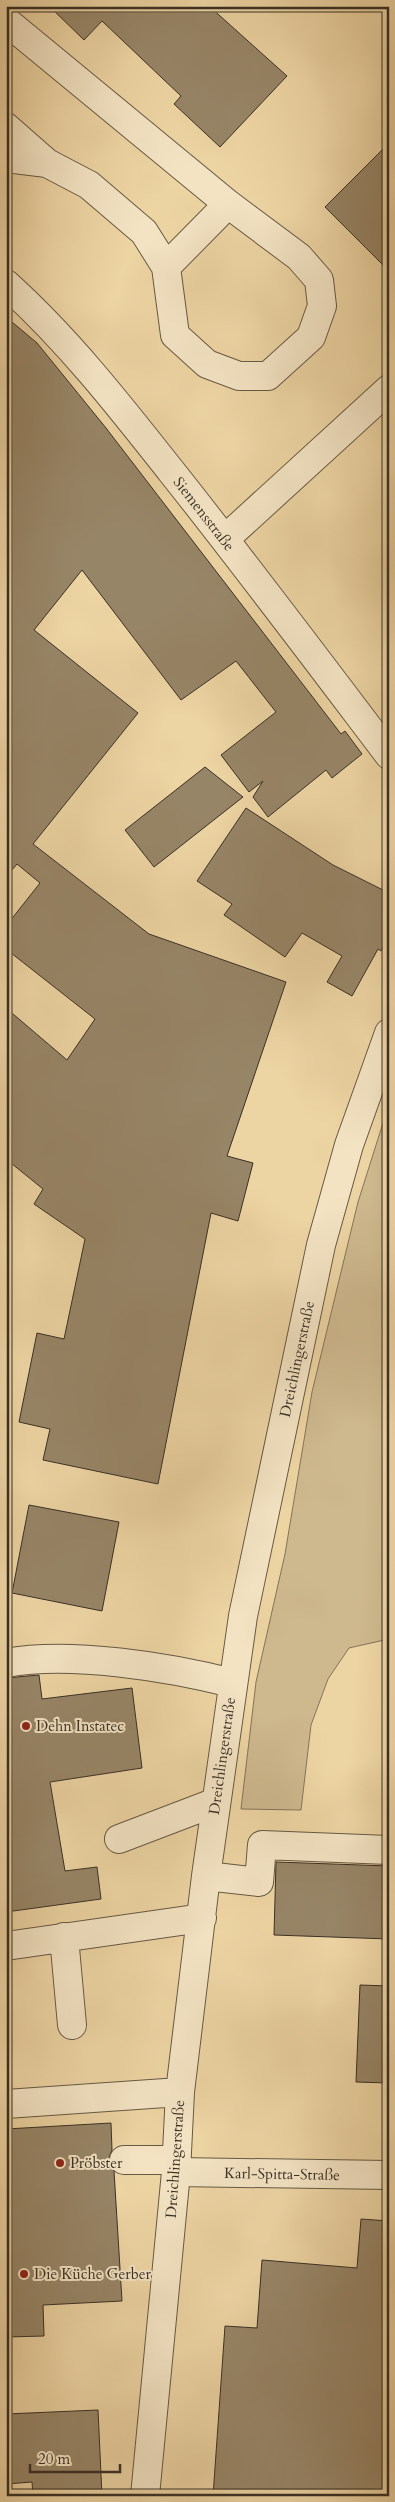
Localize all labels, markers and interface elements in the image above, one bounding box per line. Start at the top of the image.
street label: Siemensstraße [169,473,239,555]
street label: Dreichlingerstraße [275,1299,319,1419]
street label: Dreichlingerstraße [204,1696,240,1816]
place label: Dehn Instatec [36,1716,124,1736]
marker: Dehn Instatec [20,1720,32,1732]
street label: Dreichlingerstraße [161,2099,189,2219]
place label: Pröbster [70,2153,123,2173]
marker: Pröbster [54,2157,66,2169]
street label: Karl-Spitta-Straße [224,2163,340,2185]
place label: Die Küche Gerber [34,2264,152,2284]
marker: Die Küche Gerber [18,2268,30,2280]
scale bar [30,2442,120,2474]
text: 20 m [38,2449,70,2469]

